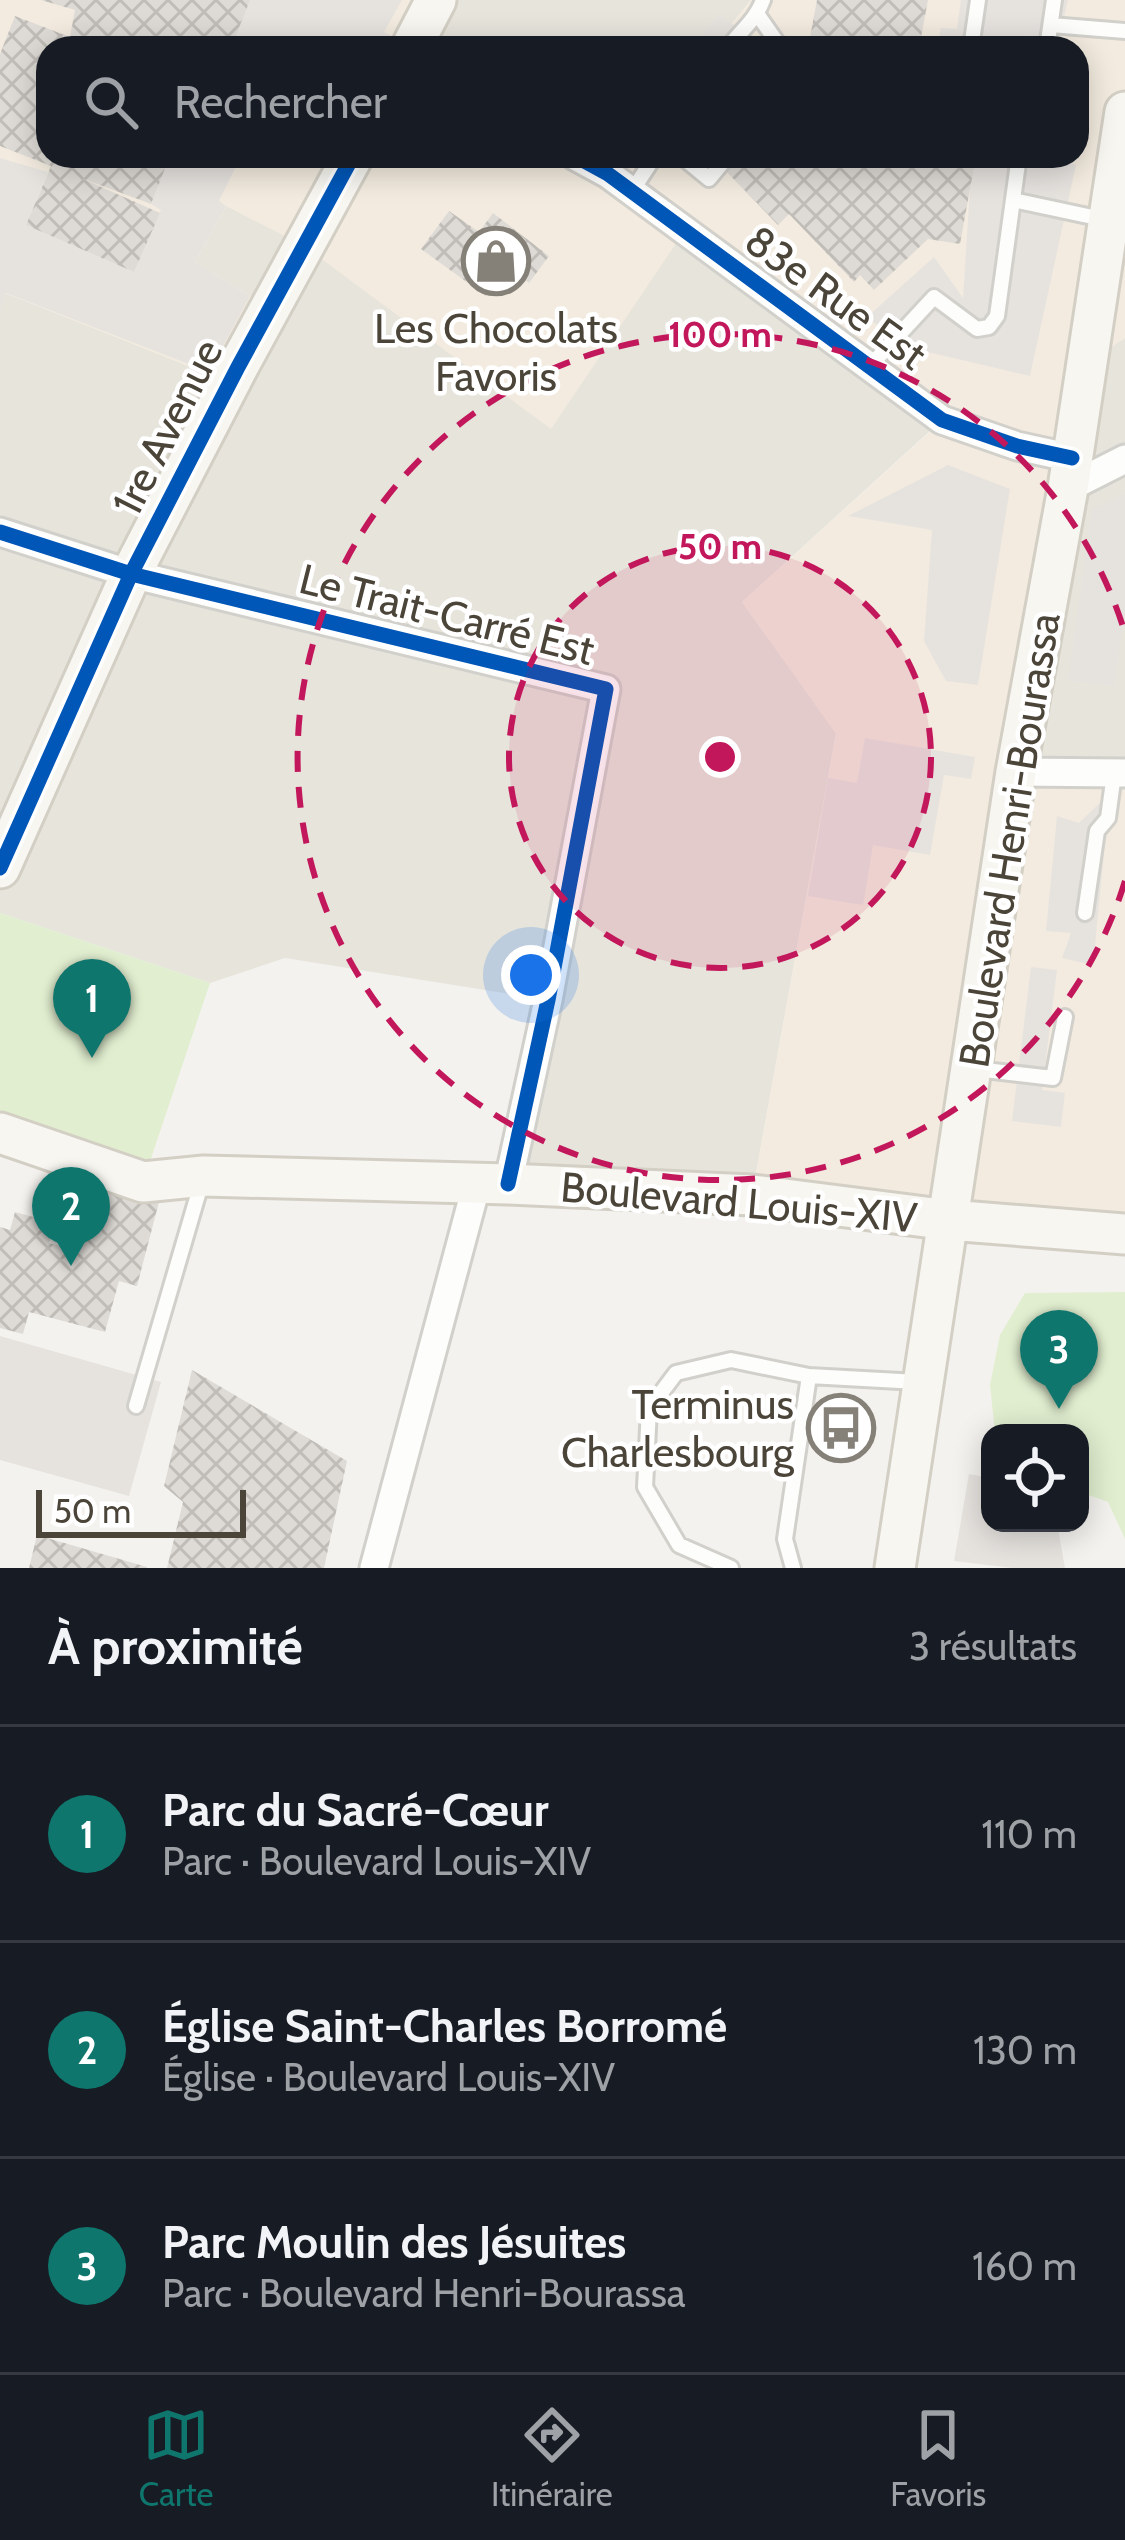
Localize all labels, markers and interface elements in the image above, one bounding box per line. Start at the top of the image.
search box [36,36,1089,168]
icon: search [78,69,144,135]
text: Rechercher [174,75,387,129]
street label: 83e Rue Est [735,214,937,380]
shop icon: Les Chocolats Favoris [461,226,531,296]
place label: Les Chocolats Favoris [374,302,618,402]
text: 100 m [668,312,772,356]
street label: 1re Avenue [101,330,233,524]
text: 50 m [678,524,762,568]
street label: Le Trait-Carré Est [294,552,600,676]
street label: Boulevard Henri-Bourassa [947,609,1071,1071]
centre of rings [699,736,741,778]
your location [501,945,561,1005]
pin: 1 [53,959,131,1058]
street label: Boulevard Louis-XIV [559,1161,920,1244]
pin: 2 [32,1167,110,1266]
pin: 3 [1020,1310,1098,1409]
place label: Terminus Charlesbourg [561,1378,795,1478]
bus stop icon: Terminus Charlesbourg [806,1393,876,1463]
map controls [981,1424,1089,1532]
button: locate [981,1424,1089,1532]
scale bar [36,1484,246,1537]
text: 50 m [54,1491,131,1531]
text: À proximité [48,1615,303,1677]
text: 3 résultats [909,1622,1077,1670]
text: Parc du Sacré-Cœur [162,1783,549,1837]
text: 1 [80,1810,94,1858]
text: 110 m [981,1810,1077,1858]
text: Parc · Boulevard Louis-XIV [162,1837,591,1885]
text: Église Saint-Charles Borromé [162,1999,727,2053]
text: 2 [77,2026,97,2074]
text: 130 m [973,2026,1077,2074]
text: Église · Boulevard Louis-XIV [162,2053,615,2101]
text: Parc Moulin des Jésuites [162,2215,626,2269]
text: 3 [76,2242,98,2290]
text: 160 m [972,2242,1077,2290]
text: Parc · Boulevard Henri-Bourassa [162,2269,686,2317]
tab: Carte [139,2402,213,2514]
tab: Itinéraire [491,2402,613,2514]
tab: Favoris [890,2402,986,2514]

